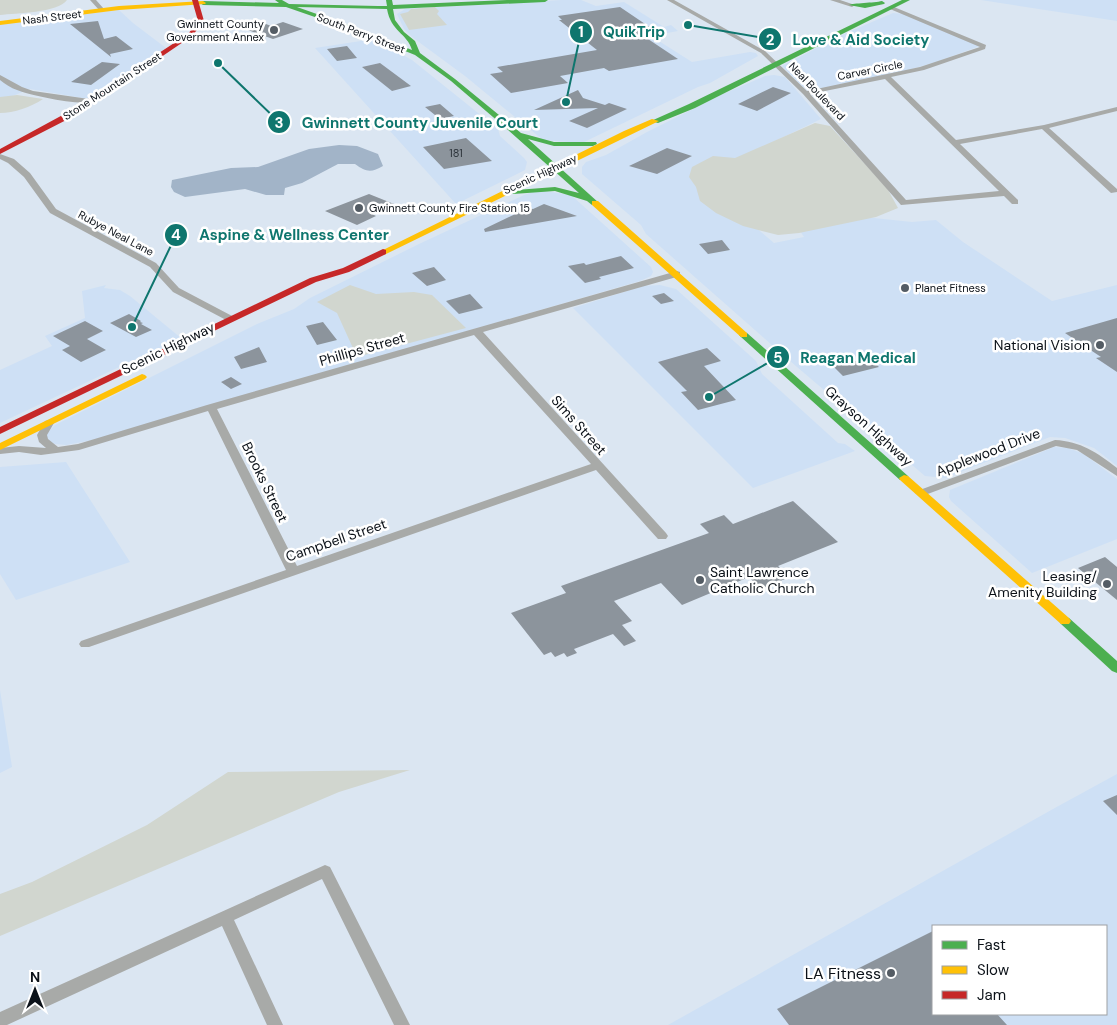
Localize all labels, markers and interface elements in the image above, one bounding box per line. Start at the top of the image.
street label: Nash Street [22,6,82,28]
street label: South Perry Street [315,10,407,56]
place label: Gwinnett County Government Annex [166,17,265,44]
callout: QuikTrip [568,17,675,47]
text: 1 [578,22,584,42]
text: QuikTrip [603,22,665,42]
marker: Gwinnett County Government Annex [268,24,280,36]
callout: Love & Aid Society [757,24,939,54]
text: 2 [766,30,775,50]
text: Love & Aid Society [793,30,929,50]
street label: Stone Mountain Street [60,49,164,123]
street label: Carver Circle [836,57,904,83]
street label: Neal Boulevard [786,59,848,123]
callout: Gwinnett County Juvenile Court [267,107,548,137]
text: 3 [274,113,284,133]
text: Gwinnett County Juvenile Court [302,113,538,133]
house number: 181 [449,146,463,160]
street label: Scenic Highway [501,151,579,197]
place label: Gwinnett County Fire Station 15 [369,201,530,215]
marker: Gwinnett County Fire Station 15 [353,202,365,214]
street label: Rubye Neal Lane [76,207,156,259]
callout: Aspine & Wellness Center [164,220,399,250]
text: 4 [171,225,181,245]
text: Aspine & Wellness Center [199,225,389,245]
place label: Planet Fitness [915,281,986,295]
marker: Planet Fitness [899,282,911,294]
street label: Scenic Highway [118,318,218,378]
street label: Phillips Street [317,328,407,370]
place label: National Vision [994,336,1090,354]
marker: National Vision [1094,339,1106,351]
callout: Reagan Medical [766,342,926,372]
text: 5 [773,348,783,368]
text: Reagan Medical [800,348,916,368]
street label: Grayson Highway [821,382,917,470]
street label: Sims Street [547,391,611,459]
street label: Applewood Drive [933,424,1043,480]
street label: Brooks Street [238,439,292,525]
street label: Campbell Street [283,514,389,566]
place label: Saint Lawrence Catholic Church [710,563,815,597]
place label: Leasing/ Amenity Building [988,567,1097,601]
marker: Saint Lawrence Catholic Church [694,574,706,586]
marker: Leasing/ Amenity Building [1101,578,1113,590]
legend [932,925,1107,1015]
text: Fast [977,935,1006,955]
text: Slow [977,960,1010,980]
place label: LA Fitness [805,963,881,984]
north arrow [10,965,60,1015]
marker: LA Fitness [885,967,897,979]
text: N [30,968,40,986]
text: Jam [977,985,1006,1005]

